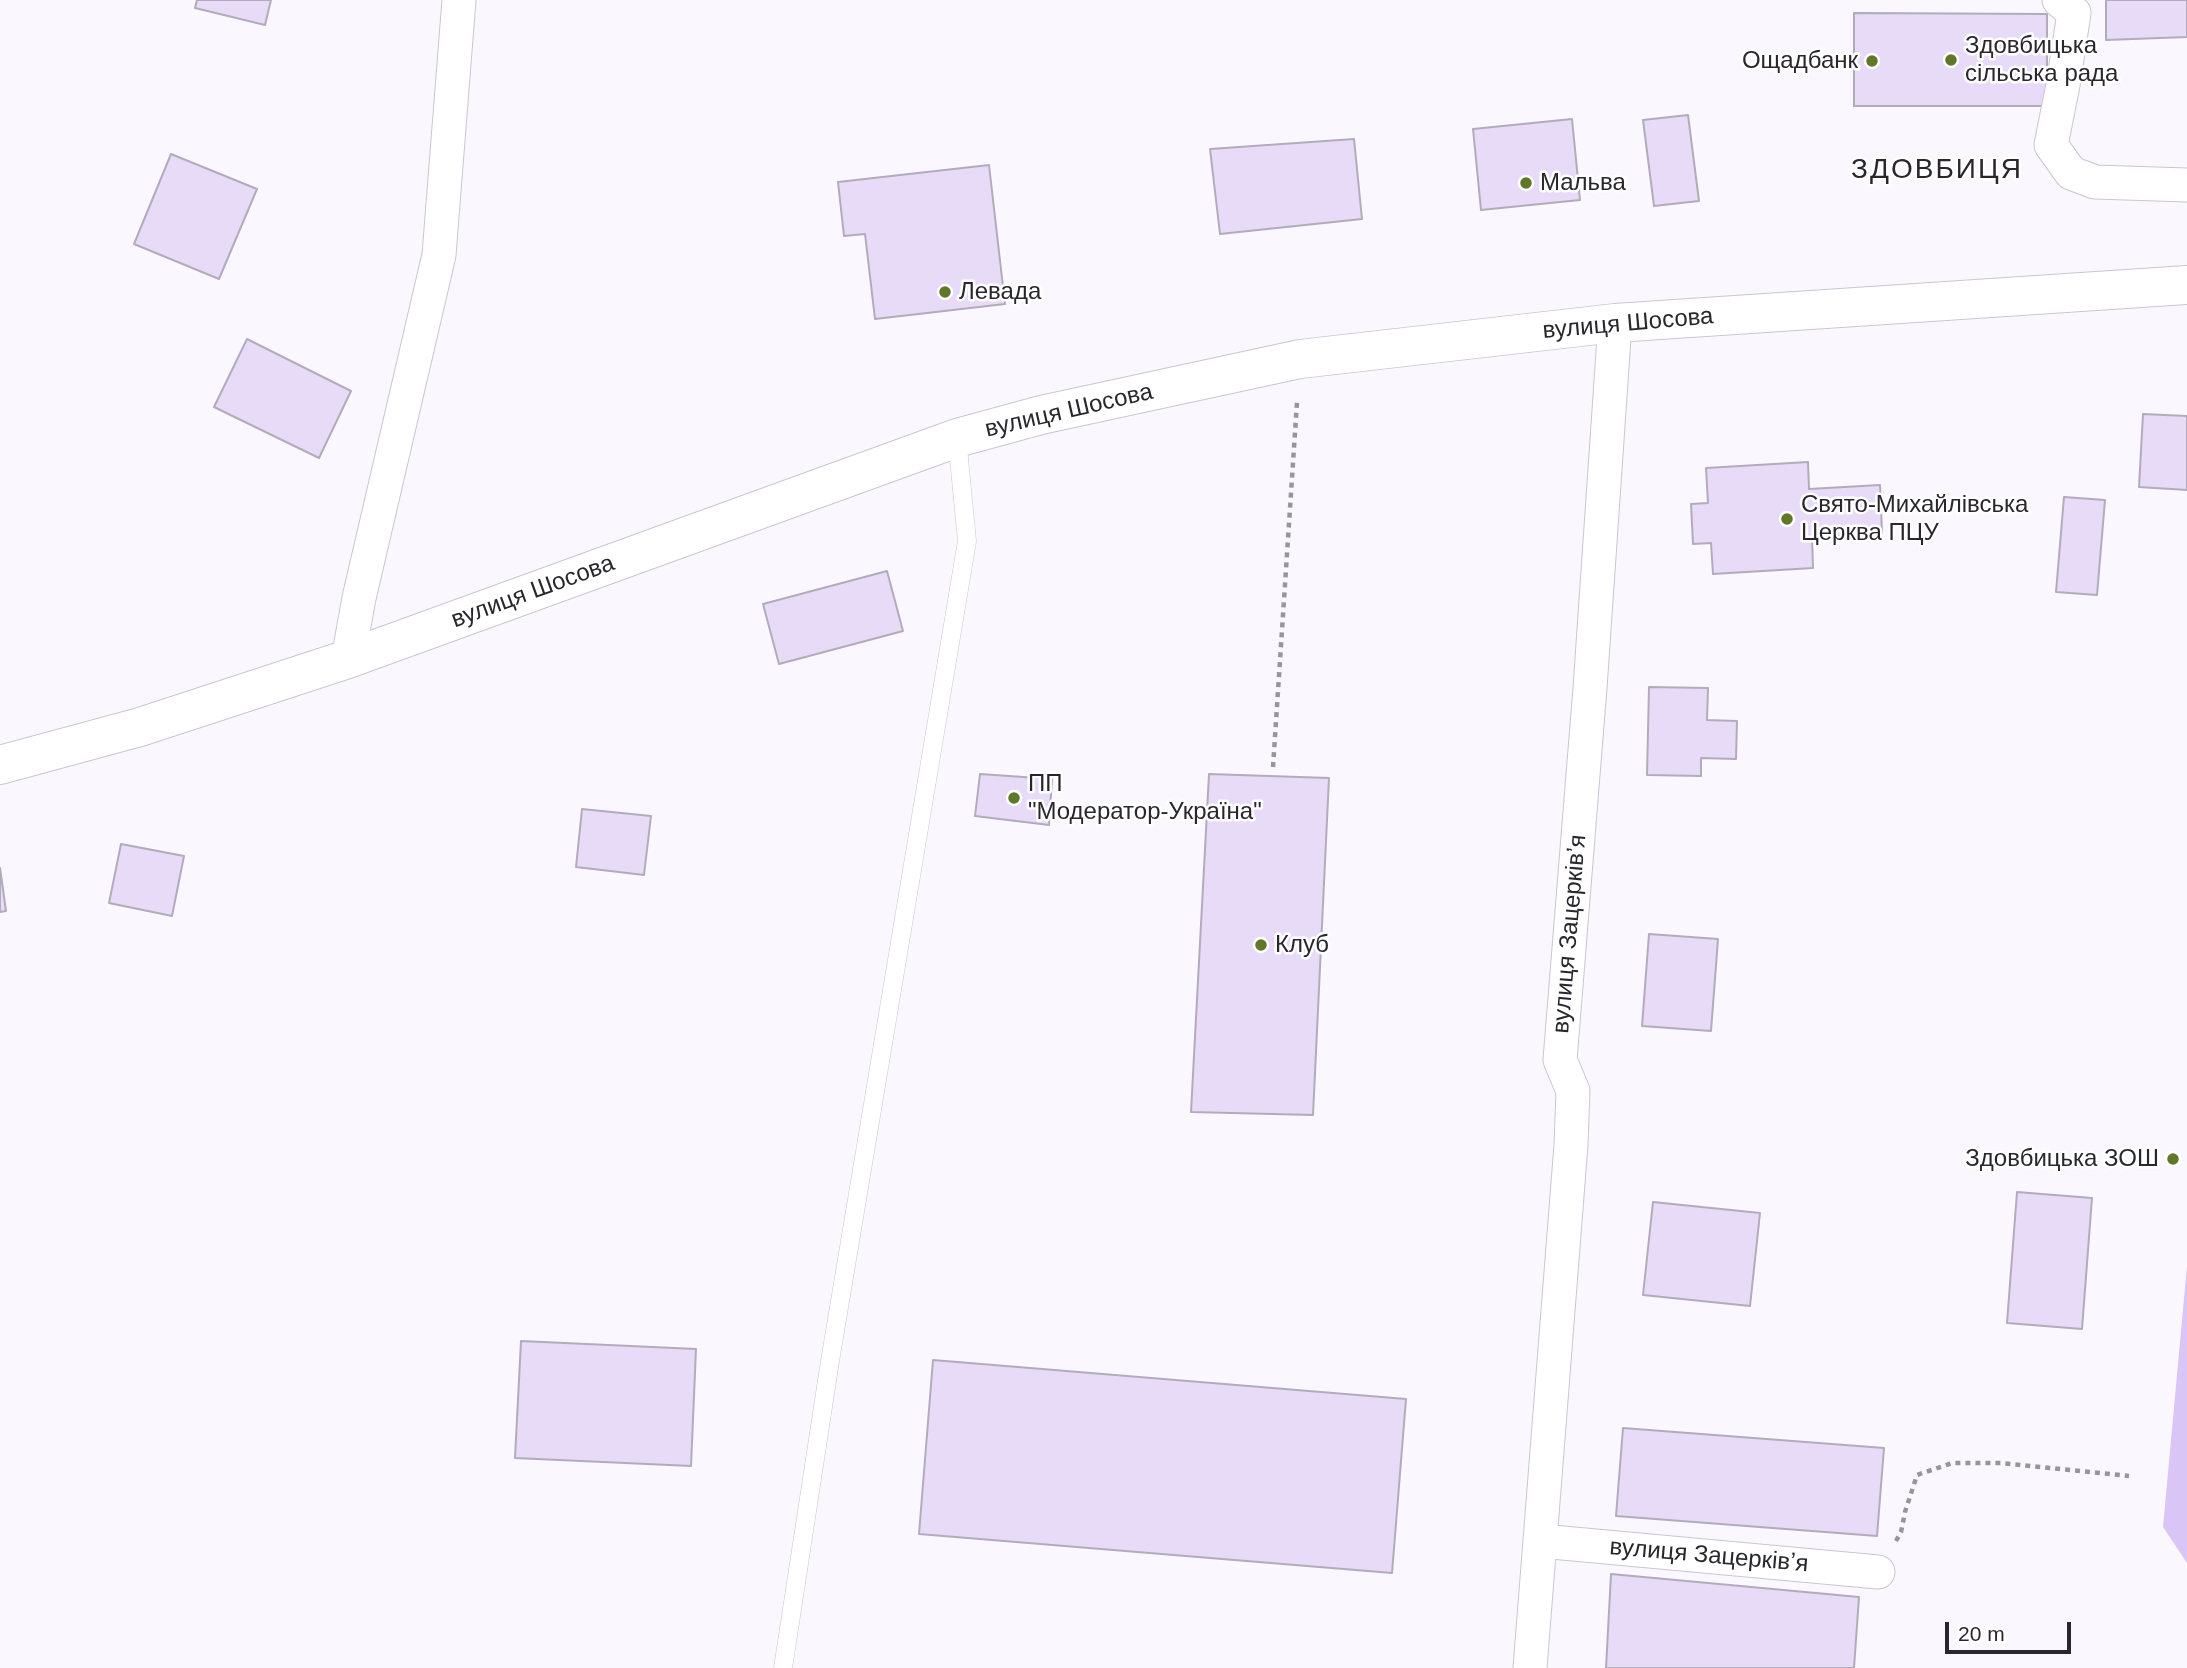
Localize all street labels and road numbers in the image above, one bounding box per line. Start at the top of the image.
street label: вулиця Шосова [1541,302,1715,346]
street label: вулиця Шосова [982,378,1156,444]
street label: вулиця Шосова [448,549,618,635]
street label: вулиця Зацерківʼя [1547,833,1593,1035]
street label: вулиця Зацерківʼя [1608,1533,1810,1579]

